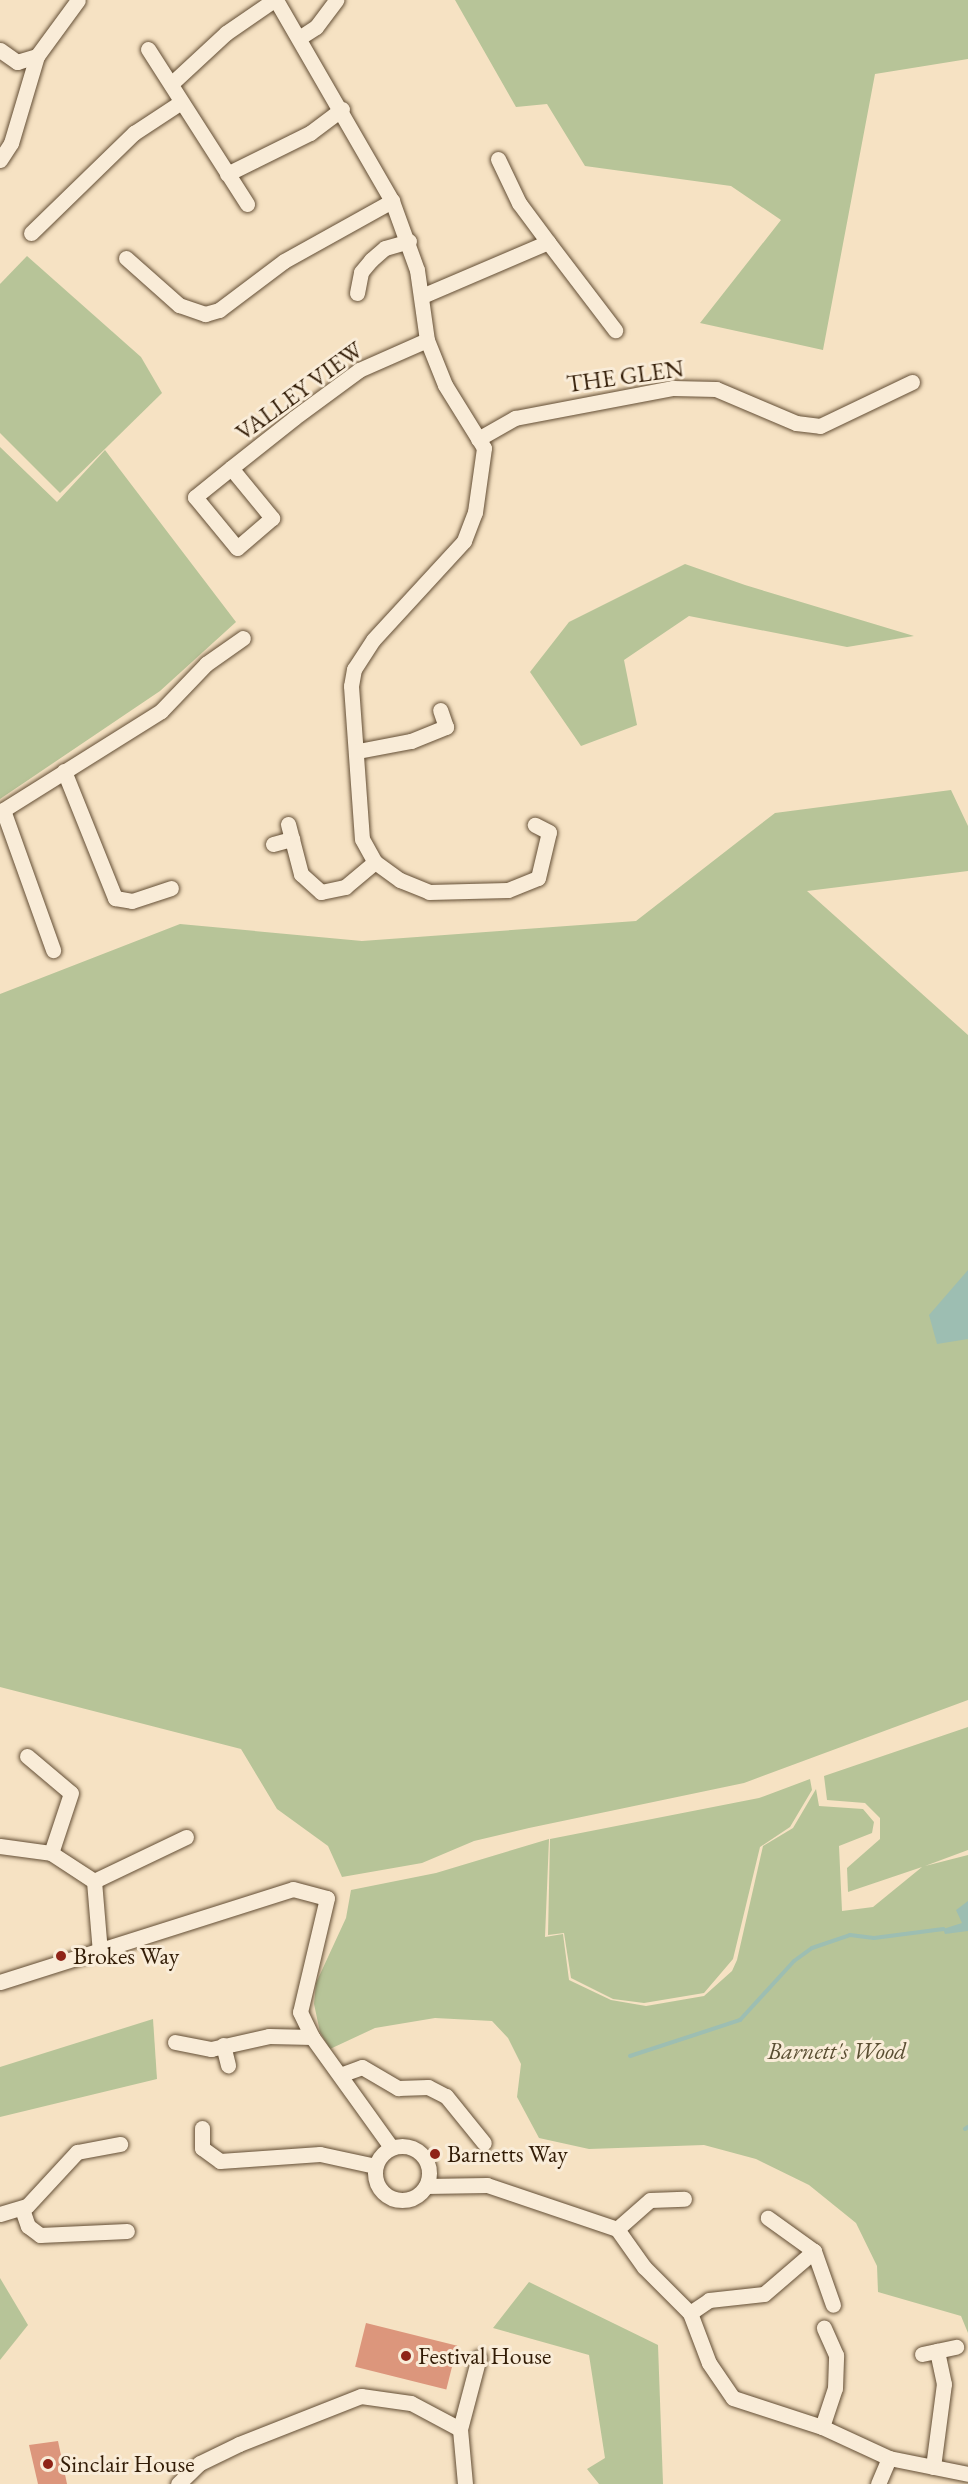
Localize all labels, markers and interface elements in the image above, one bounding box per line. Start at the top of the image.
street label: VALLEY VIEW [230,335,368,447]
street label: THE GLEN [565,354,685,398]
place label: Brokes Way [73,1942,179,1970]
marker: Brokes Way [54,1949,68,1963]
park label: Barnett's Wood [768,2037,906,2065]
place label: Barnetts Way [447,2140,568,2168]
marker: Barnetts Way [428,2147,442,2161]
place label: Festival House [418,2342,551,2370]
marker: Festival House [399,2349,413,2363]
place label: Sinclair House [60,2450,195,2478]
marker: Sinclair House [41,2457,55,2471]

